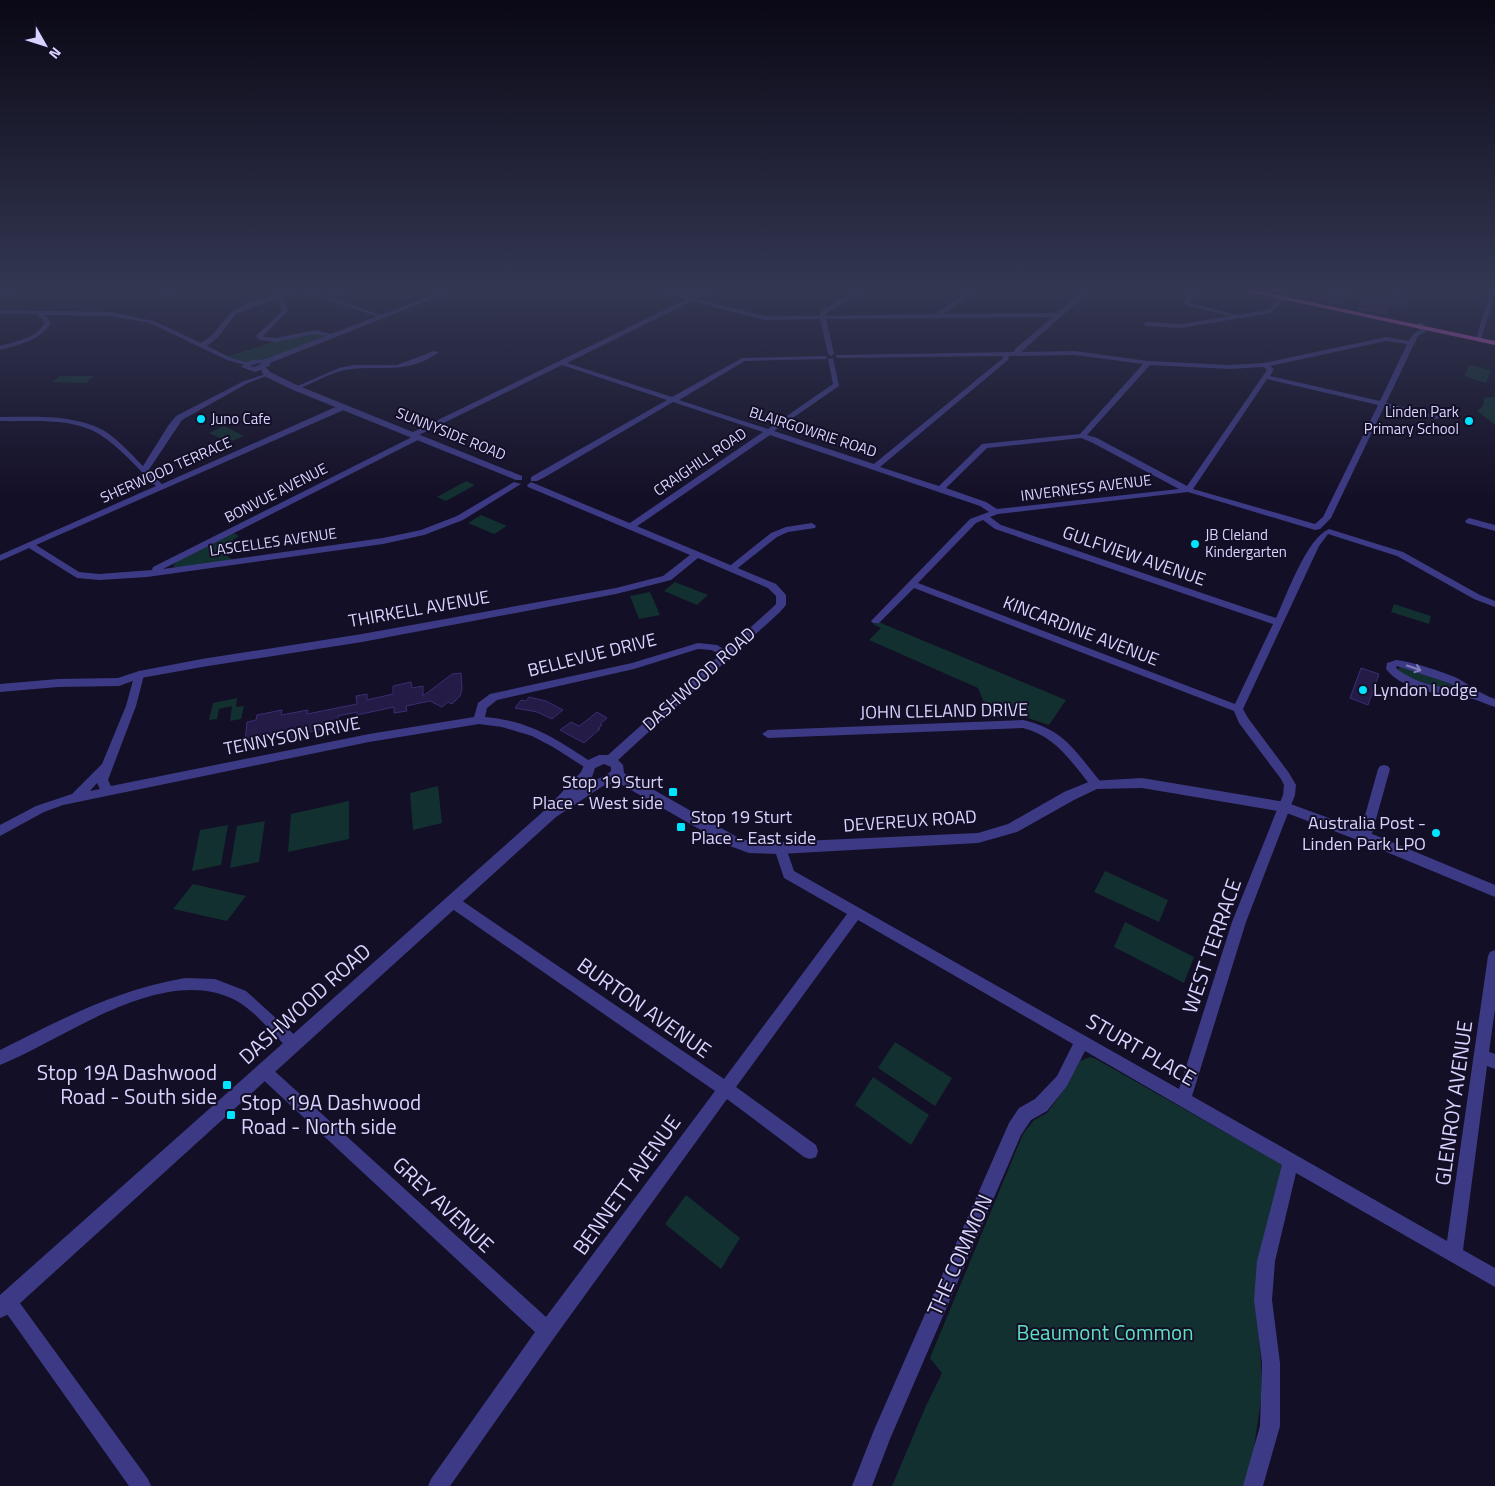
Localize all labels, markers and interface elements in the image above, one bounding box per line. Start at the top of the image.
north arrow [20,20,70,70]
text: N [44,43,67,64]
street label: BLAIRGOWRIE ROAD [746,400,880,463]
place label: Linden Park Primary School [1364,400,1459,440]
street label: SUNNYSIDE ROAD [393,401,510,466]
place label: Juno Cafe [211,407,271,430]
marker: Juno Cafe [195,413,207,425]
marker: Linden Park Primary School [1463,415,1475,427]
street label: CRAIGHILL ROAD [648,422,751,501]
street label: SHERWOOD TERRACE [96,430,235,509]
street label: BONVUE AVENUE [220,457,331,528]
street label: INVERNESS AVENUE [1019,468,1153,507]
street label: GULFVIEW AVENUE [1059,518,1209,593]
street label: LASCELLES AVENUE [208,521,338,562]
place label: JB Cleland Kindergarten [1205,523,1287,563]
marker: JB Cleland Kindergarten [1189,538,1201,550]
street label: THIRKELL AVENUE [346,583,492,634]
street label: KINCARDINE AVENUE [999,588,1163,673]
street label: DASHWOOD ROAD [636,620,761,737]
street label: BELLEVUE DRIVE [525,625,659,684]
one-way arrow [1406,664,1422,673]
place label: Lyndon Lodge [1373,676,1478,703]
marker: Lyndon Lodge [1357,684,1369,696]
street label: JOHN CLELAND DRIVE [860,696,1028,725]
street label: TENNYSON DRIVE [221,709,362,762]
place label: Stop 19 Sturt Place - West side [532,768,664,816]
marker: Stop 19 Sturt Place - West side [667,786,679,798]
street label: DEVEREUX ROAD [842,802,978,839]
place label: Stop 19 Sturt Place - East side [691,803,816,851]
place label: Australia Post - Linden Park LPO [1302,809,1426,857]
marker: Stop 19 Sturt Place - East side [675,821,687,833]
marker: Australia Post - Linden Park LPO [1430,827,1442,839]
street label: WEST TERRACE [1173,874,1249,1017]
street label: DASHWOOD ROAD [231,935,378,1071]
street label: BURTON AVENUE [571,949,718,1065]
street label: STURT PLACE [1081,1005,1202,1094]
street label: GLENROY AVENUE [1426,1018,1480,1187]
place label: Stop 19A Dashwood Road - South side [37,1056,217,1112]
marker: Stop 19A Dashwood Road - South side [221,1079,233,1091]
place label: Stop 19A Dashwood Road - North side [241,1086,421,1142]
street label: BENNETT AVENUE [564,1108,688,1261]
marker: Stop 19A Dashwood Road - North side [225,1109,237,1121]
street label: GREY AVENUE [386,1149,502,1260]
street label: THE COMMON [918,1189,1000,1320]
park label: Beaumont Common [1017,1316,1193,1348]

